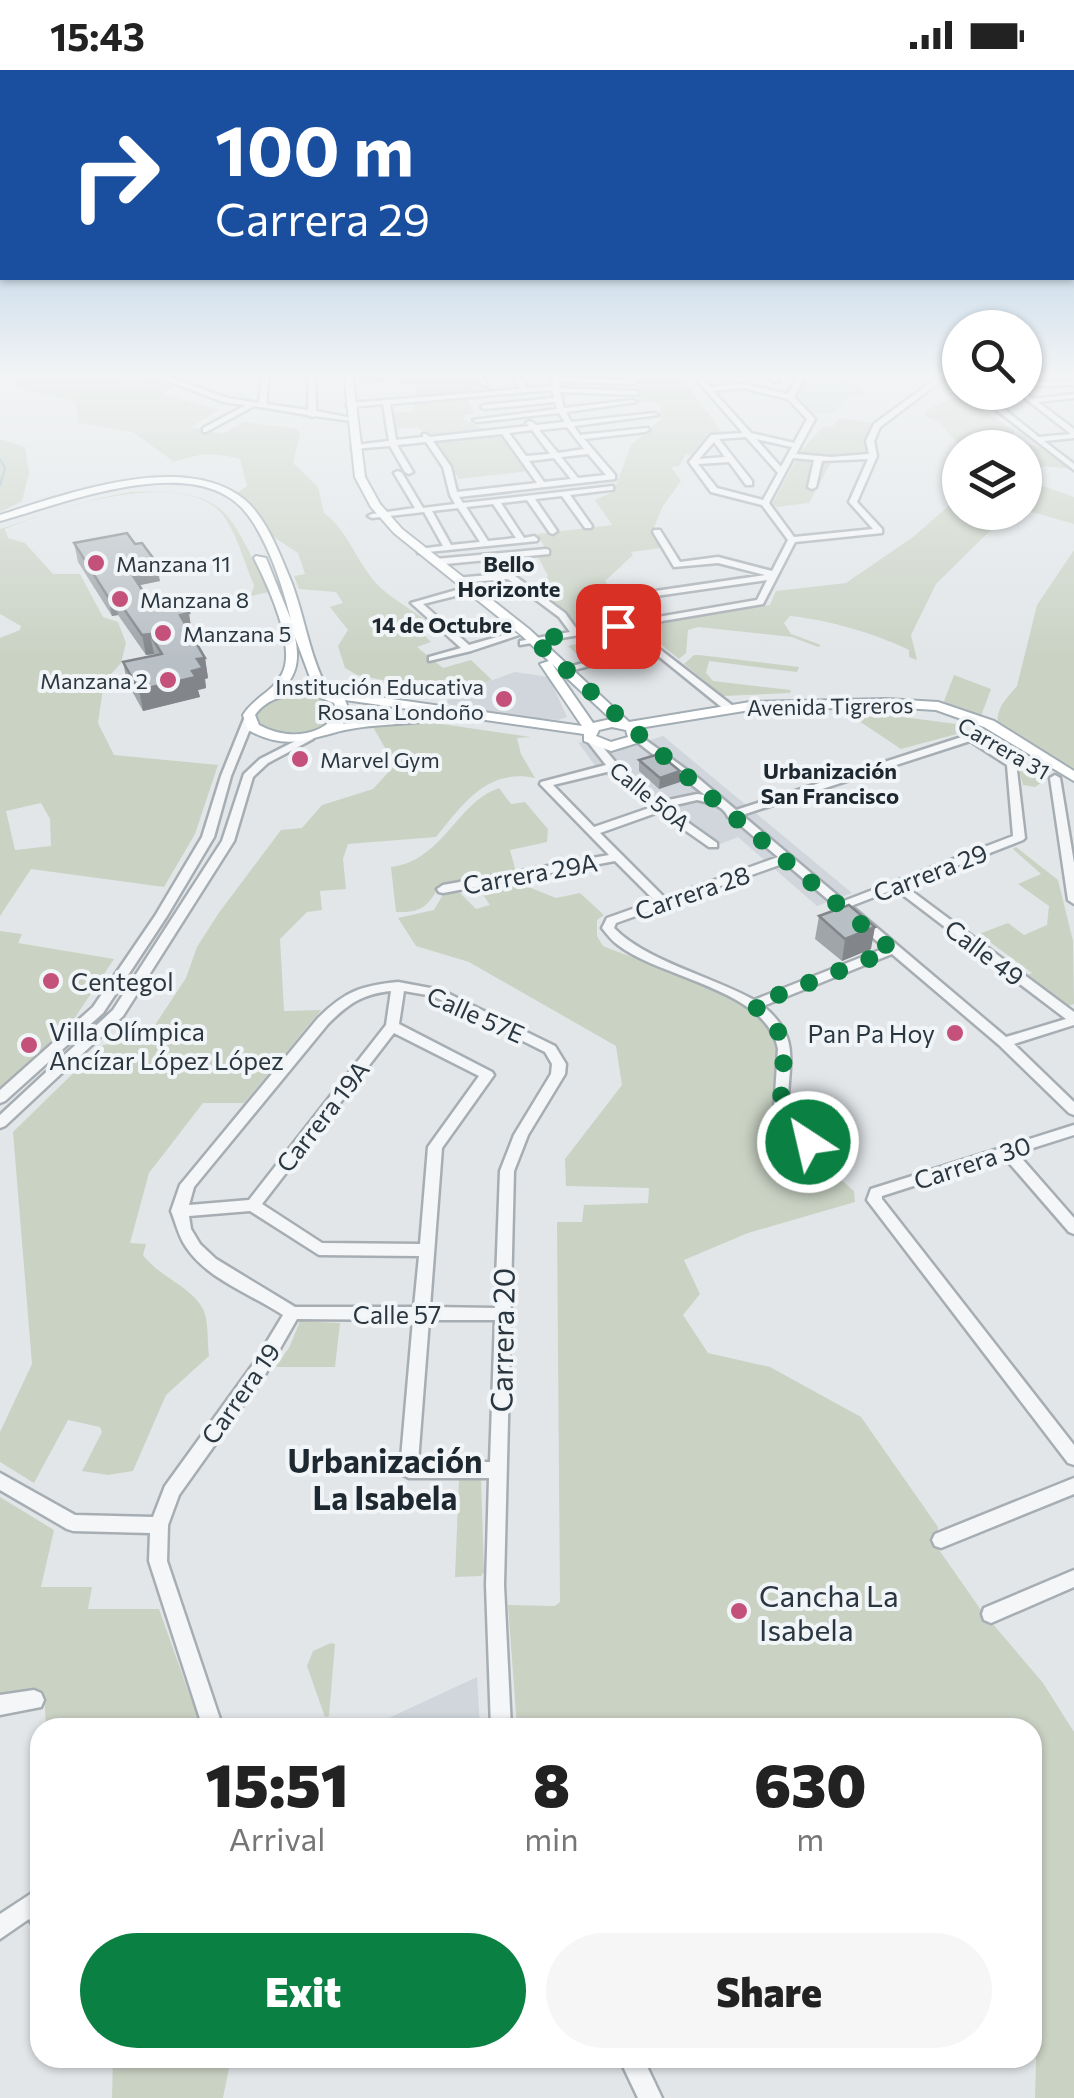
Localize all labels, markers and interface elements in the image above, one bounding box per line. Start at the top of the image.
text: 15:43 [50,12,145,59]
text: 100 m [215,105,414,190]
icon: right [50,110,180,240]
text: Carrera 29 [215,190,430,245]
map controls [942,310,1042,530]
button: search [942,310,1042,410]
button: layers [942,430,1042,530]
place label: Manzana 11 [116,550,231,577]
district label: Bello Horizonte [458,550,560,602]
marker: Manzana 11 [85,552,107,574]
pin [576,584,661,669]
place label: Manzana 8 [140,586,249,613]
marker: Manzana 8 [109,588,131,610]
icon: arrive [591,599,646,654]
district label: 14 de Octubre [372,611,512,638]
place label: Manzana 5 [183,620,291,647]
marker: Manzana 5 [152,622,174,644]
place label: Manzana 2 [40,667,148,694]
marker: Manzana 2 [157,669,179,691]
place label: Institución Educativa Rosana Londoño [275,673,484,725]
marker: Institución Educativa Rosana Londoño [493,688,515,710]
street label: Avenida Tigreros [746,691,914,721]
street label: Carrera 31 [953,711,1055,785]
place label: Marvel Gym [320,746,440,773]
marker: Marvel Gym [289,748,311,770]
street label: Calle 50A [604,756,696,836]
district label: Urbanización San Francisco [761,757,899,809]
street label: Carrera 29 [869,837,991,907]
street label: Carrera 29A [460,846,600,900]
street label: Carrera 28 [631,858,753,926]
street label: Calle 49 [940,913,1030,991]
place label: Centegol [71,966,173,996]
marker: Centegol [40,970,62,992]
street label: Calle 57E [423,979,529,1049]
place label: Villa Olímpica Ancízar López López [49,1016,284,1075]
place label: Pan Pa Hoy [807,1018,935,1048]
marker: Pan Pa Hoy [944,1022,966,1044]
marker: Villa Olímpica Ancízar López López [18,1034,40,1056]
street label: Carrera 19A [269,1054,375,1178]
position arrow [756,1090,860,1194]
street label: Carrera 30 [910,1129,1034,1195]
street label: Carrera 20 [481,1267,521,1413]
street label: Calle 57 [353,1299,441,1329]
street label: Carrera 19 [194,1337,286,1449]
district label: Urbanización La Isabela [287,1440,483,1517]
place label: Cancha La Isabela [759,1576,899,1647]
marker: Cancha La Isabela [728,1600,750,1622]
text: 15:51 [205,1746,349,1819]
text: 8 [533,1746,570,1819]
text: 630 [754,1746,867,1819]
text: Arrival [229,1818,326,1858]
text: min [524,1818,579,1858]
text: m [796,1818,824,1858]
button: Exit [80,1933,526,2048]
button: Share [546,1933,992,2048]

